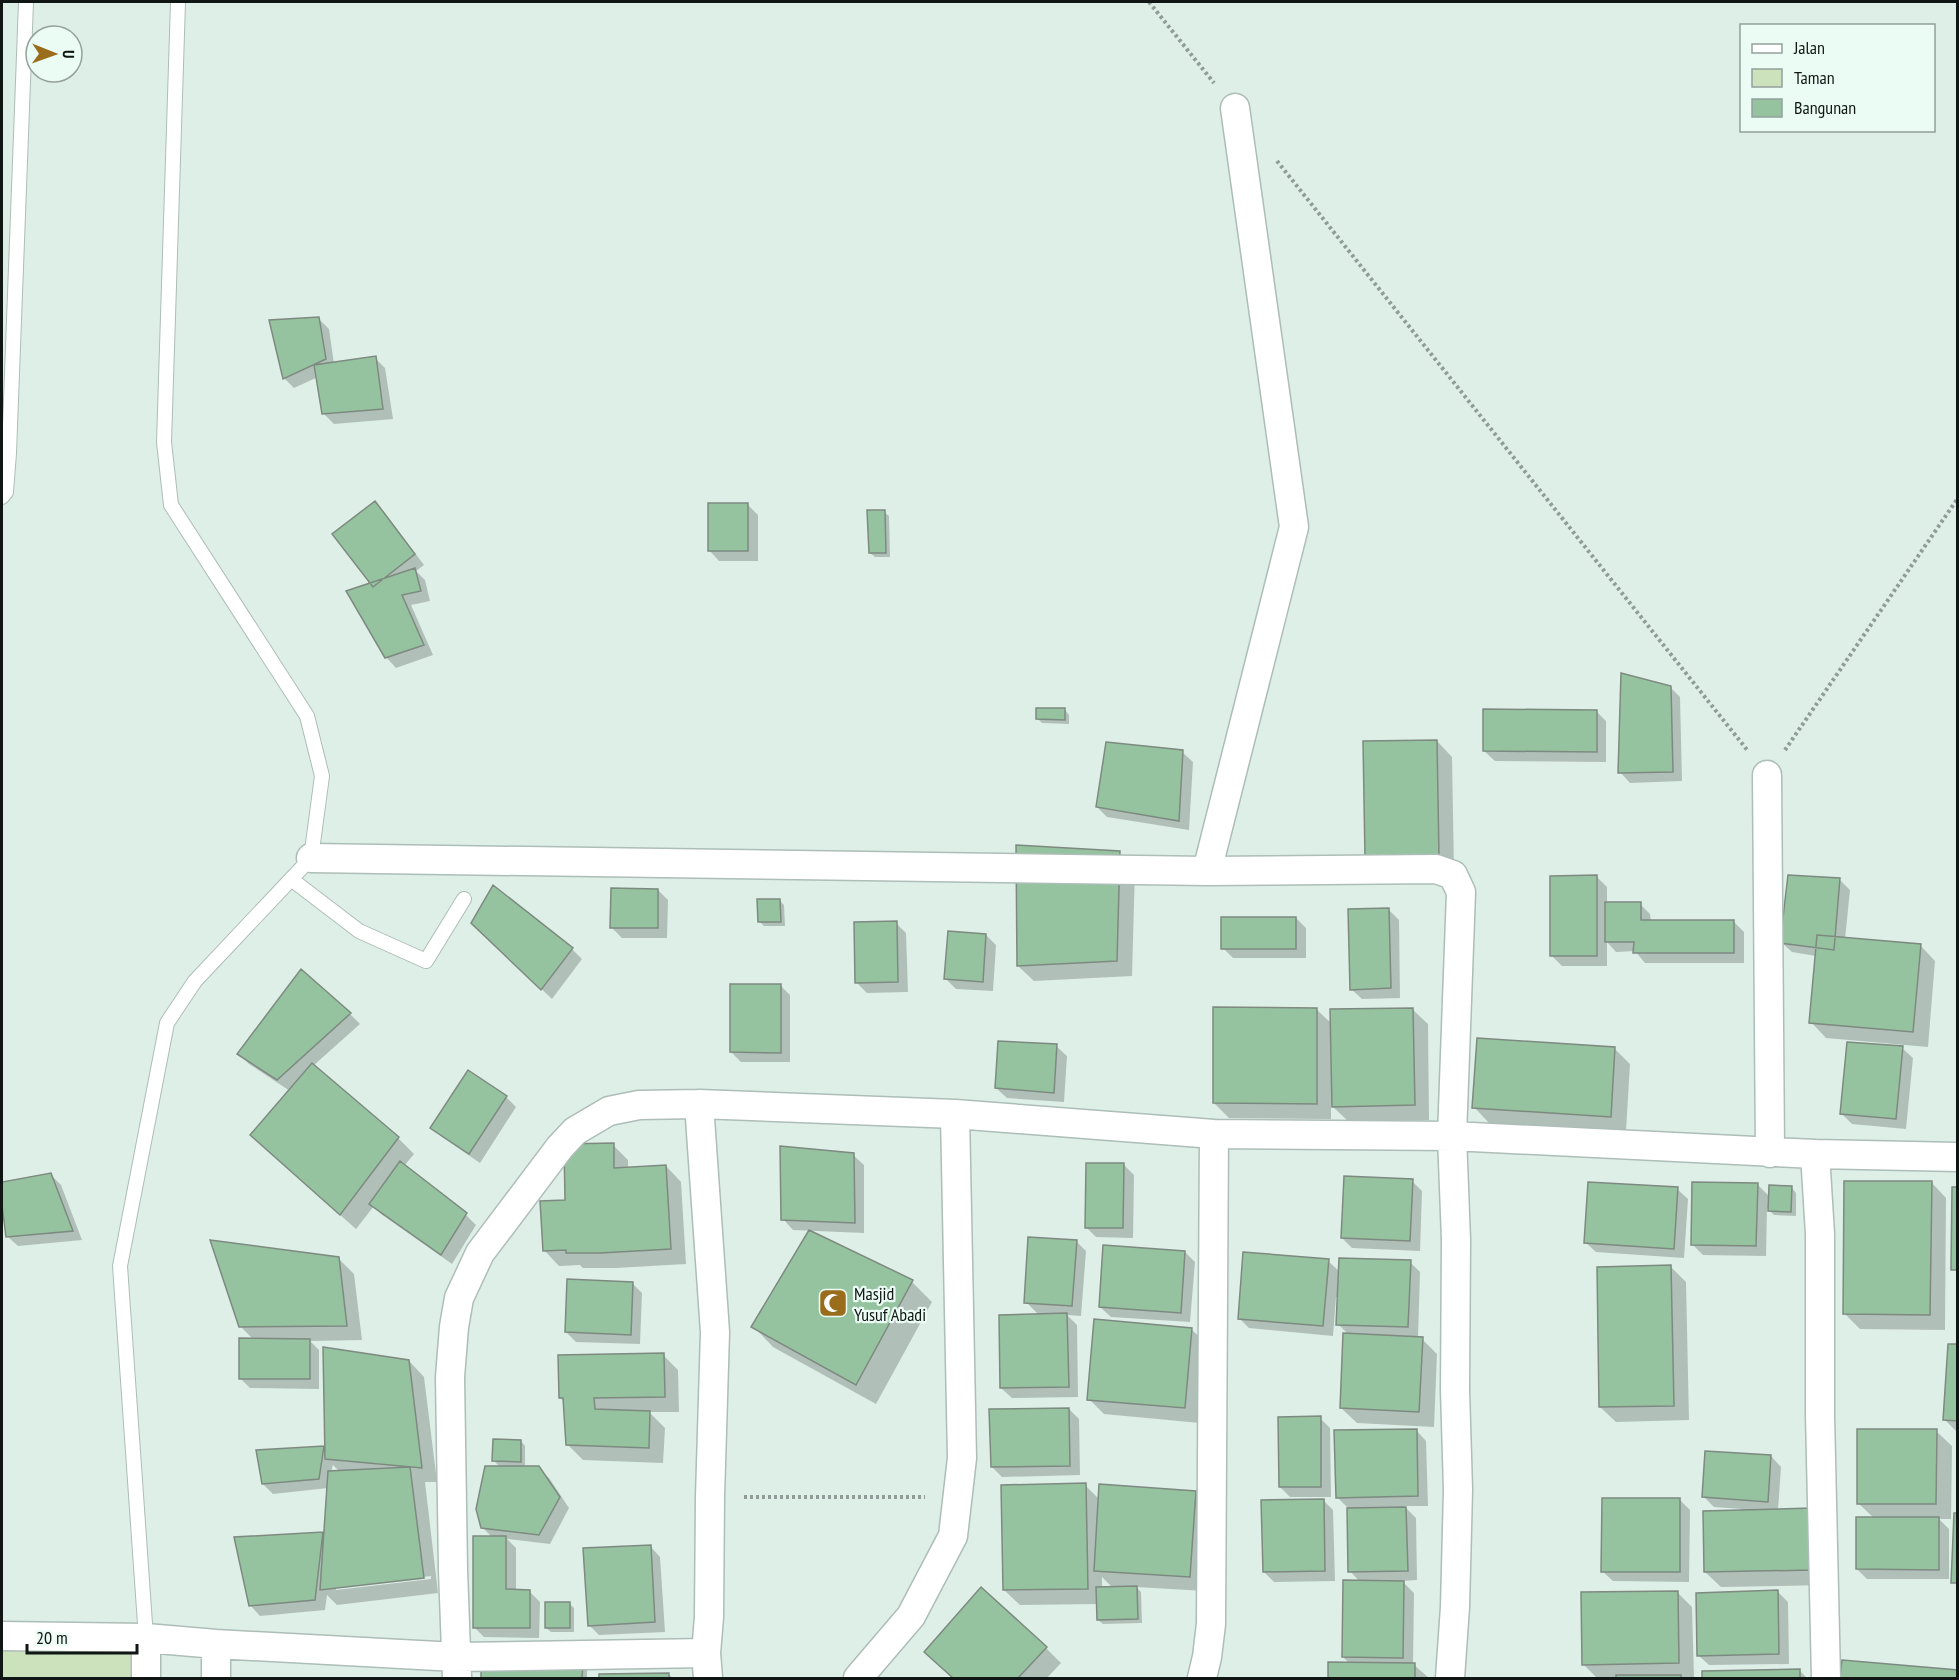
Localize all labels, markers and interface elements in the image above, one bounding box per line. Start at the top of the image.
north arrow [24,24,84,84]
legend [1740,24,1935,132]
text: Jalan [1793,36,1825,59]
text: U [59,50,79,59]
text: Taman [1794,66,1835,89]
text: Bangunan [1794,96,1856,119]
place label: Masjid Yusuf Abadi [854,1282,926,1326]
mosque icon: Masjid Yusuf Abadi [817,1287,849,1319]
scale bar [27,1617,136,1655]
text: 20 m [36,1626,68,1649]

